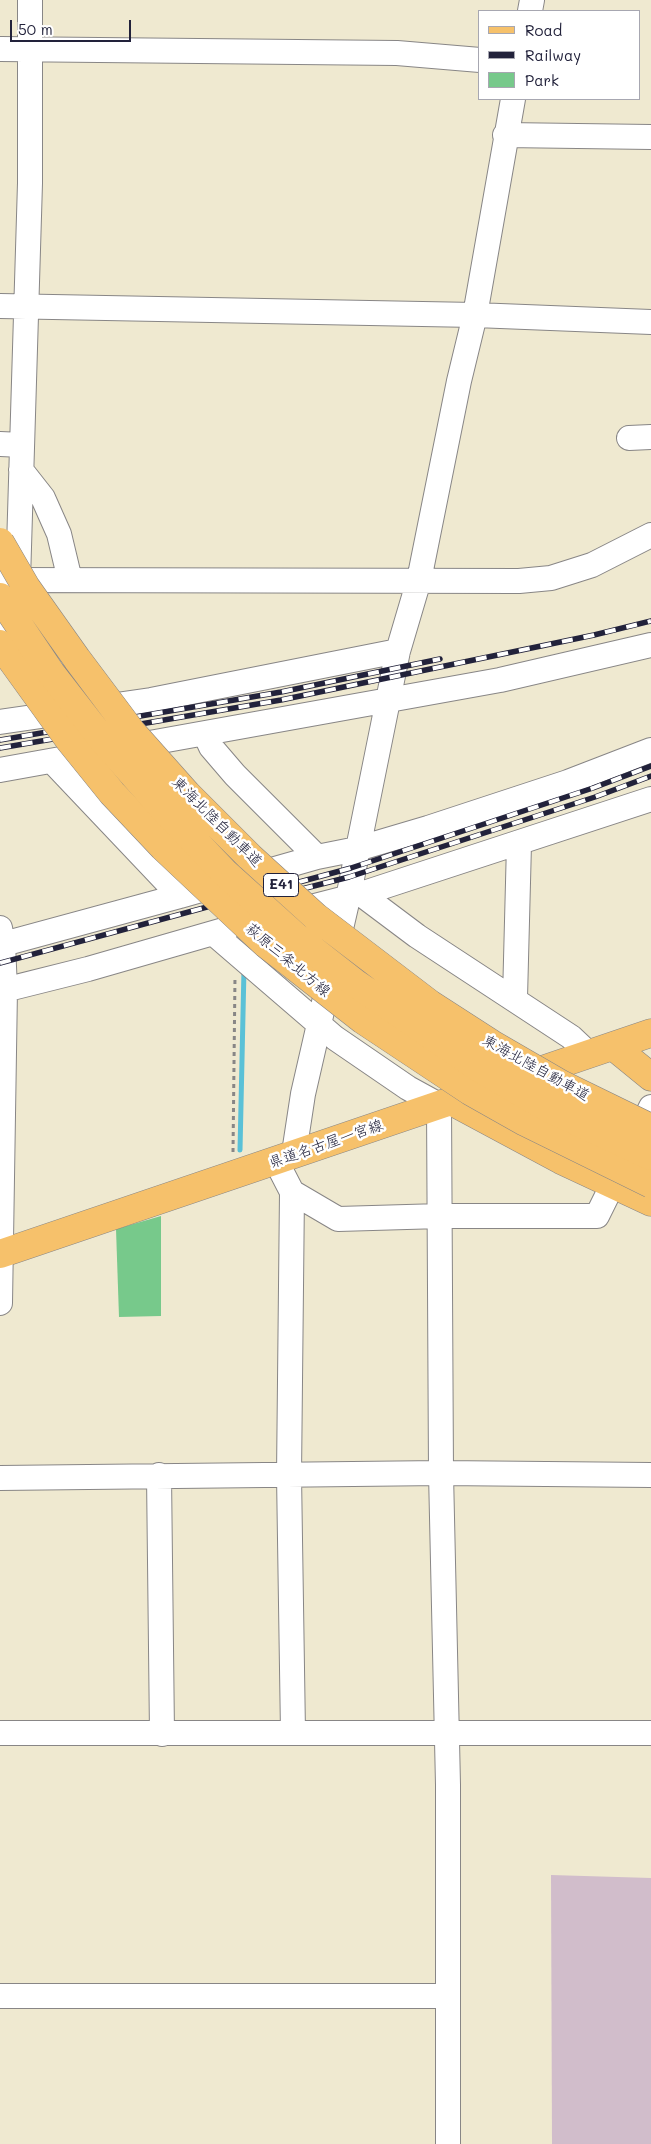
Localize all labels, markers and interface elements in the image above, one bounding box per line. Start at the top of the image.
scale bar [12,10,134,42]
legend [478,10,641,100]
text: 50 m [18,19,53,39]
text: Road [525,20,562,40]
text: Railway [525,45,581,65]
text: Park [525,70,559,90]
street label: 東海北陸自動車道 [168,773,266,871]
road number: E41 [264,874,298,896]
street label: 萩原三条北方線 [242,919,334,1001]
street label: 東海北陸自動車道 [479,1031,593,1105]
street label: 県道名古屋一宮線 [266,1116,386,1172]

